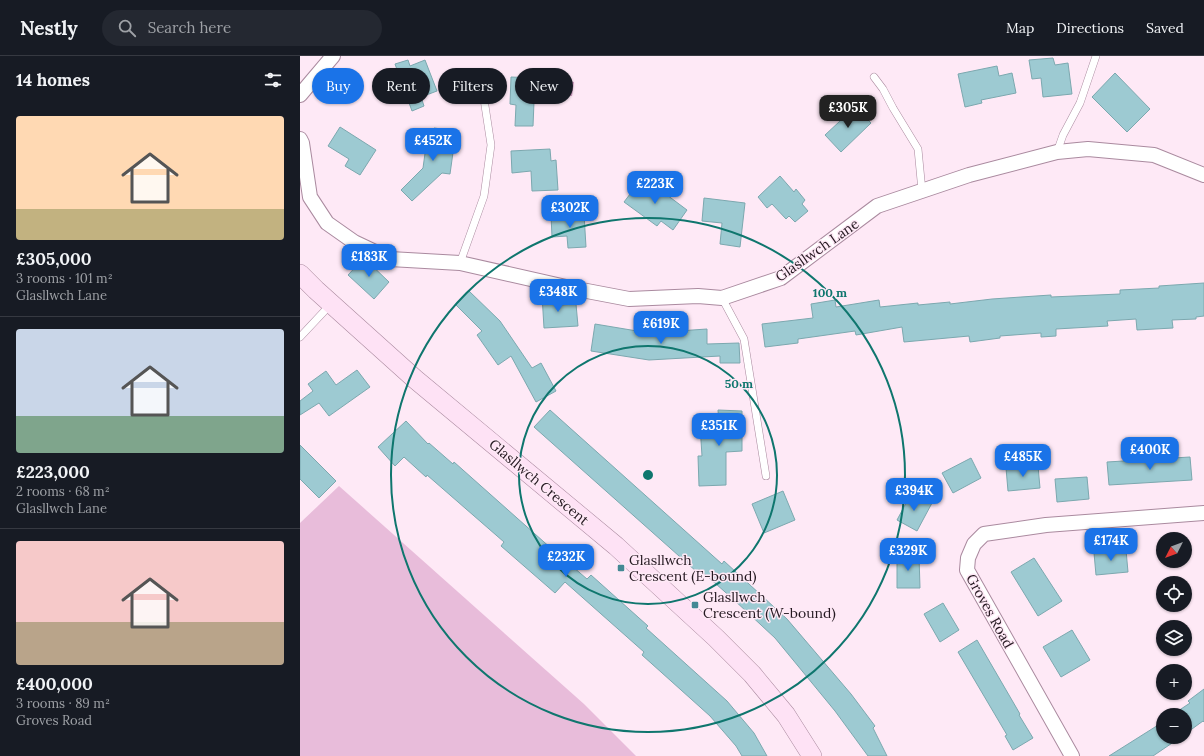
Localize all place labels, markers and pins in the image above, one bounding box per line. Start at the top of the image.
pin: £305K [820,95,876,129]
pin: £452K [405,128,461,162]
pin: £223K [627,171,683,205]
pin: £302K [542,195,598,229]
pin: £183K [341,244,397,278]
pin: £348K [530,279,586,313]
pin: £619K [633,311,689,345]
pin: £351K [691,413,747,447]
pin: £400K [1122,437,1178,471]
pin: £485K [995,444,1051,478]
centre of rings [641,468,655,482]
pin: £394K [886,478,942,512]
pin: £174K [1083,528,1139,562]
pin: £329K [880,538,936,572]
pin: £232K [538,544,594,578]
place label: Glasllwch Crescent (E-bound) [629,551,757,585]
marker: Glasllwch Crescent (E-bound) [616,563,626,573]
place label: Glasllwch Crescent (W-bound) [703,588,836,622]
marker: Glasllwch Crescent (W-bound) [690,600,700,610]

